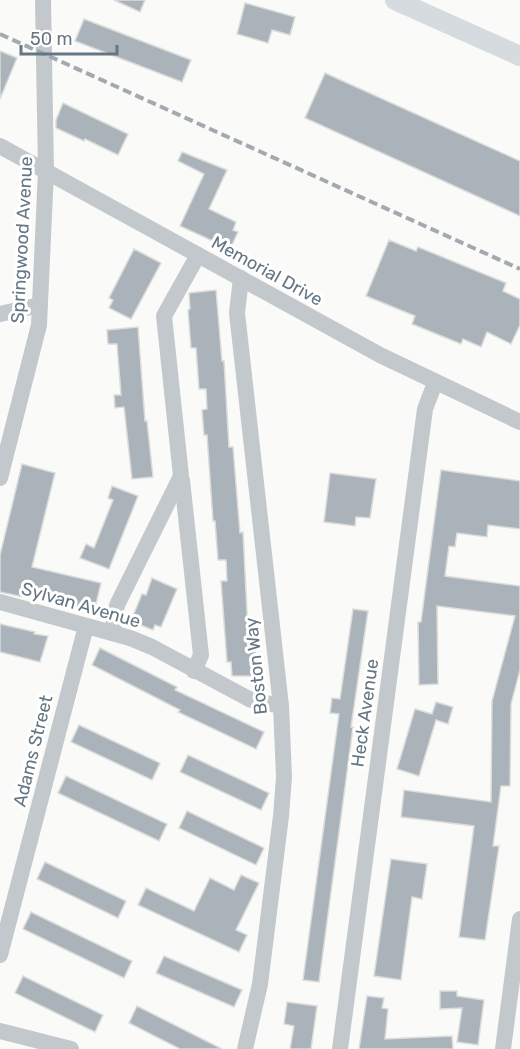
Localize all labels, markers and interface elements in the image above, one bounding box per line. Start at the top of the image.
scale bar [21,18,117,56]
text: 50 m [30,28,73,50]
street label: Springwood Avenue [7,156,37,324]
street label: Memorial Drive [207,231,327,311]
street label: Sylvan Avenue [19,577,143,633]
street label: Boston Way [240,616,272,716]
street label: Heck Avenue [347,658,383,768]
street label: Adams Street [9,693,57,809]

